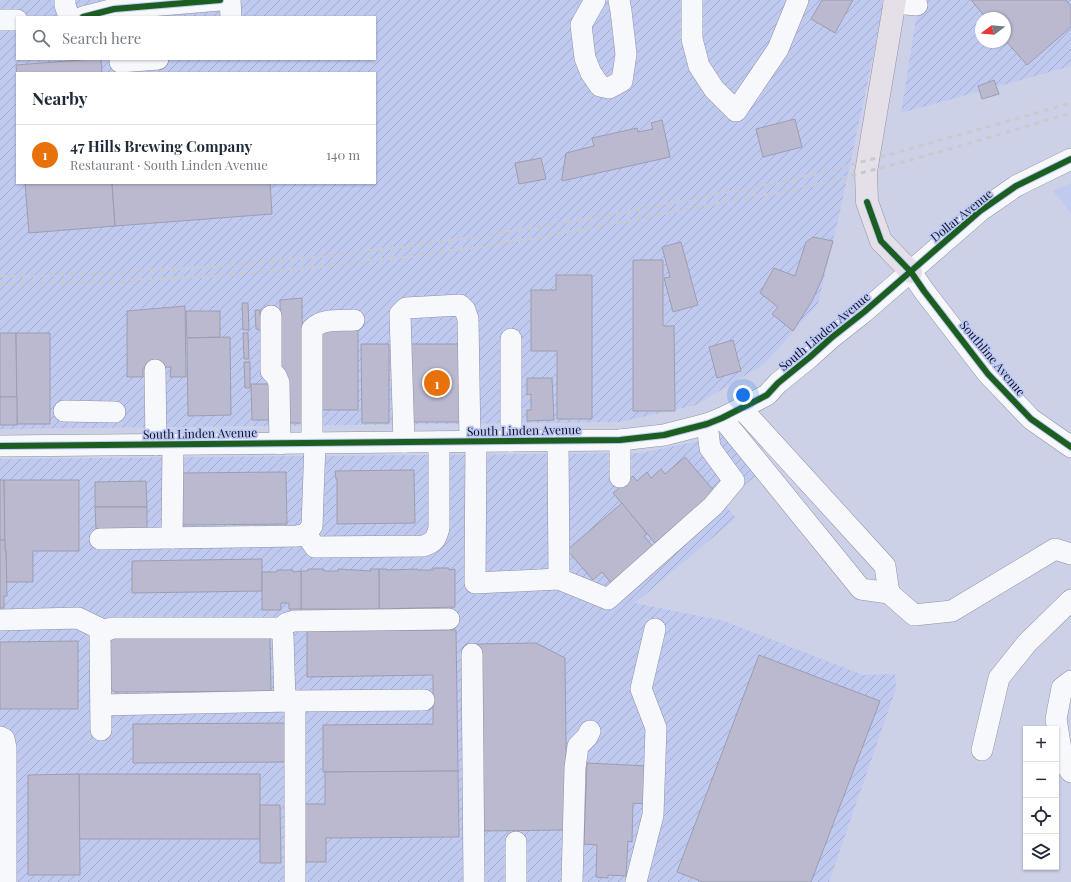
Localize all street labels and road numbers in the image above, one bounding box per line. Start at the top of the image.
street label: Dollar Avenue [927,185,995,245]
street label: South Linden Avenue [775,288,873,374]
street label: Southline Avenue [957,317,1029,399]
street label: South Linden Avenue [467,421,581,439]
street label: South Linden Avenue [143,424,257,442]

